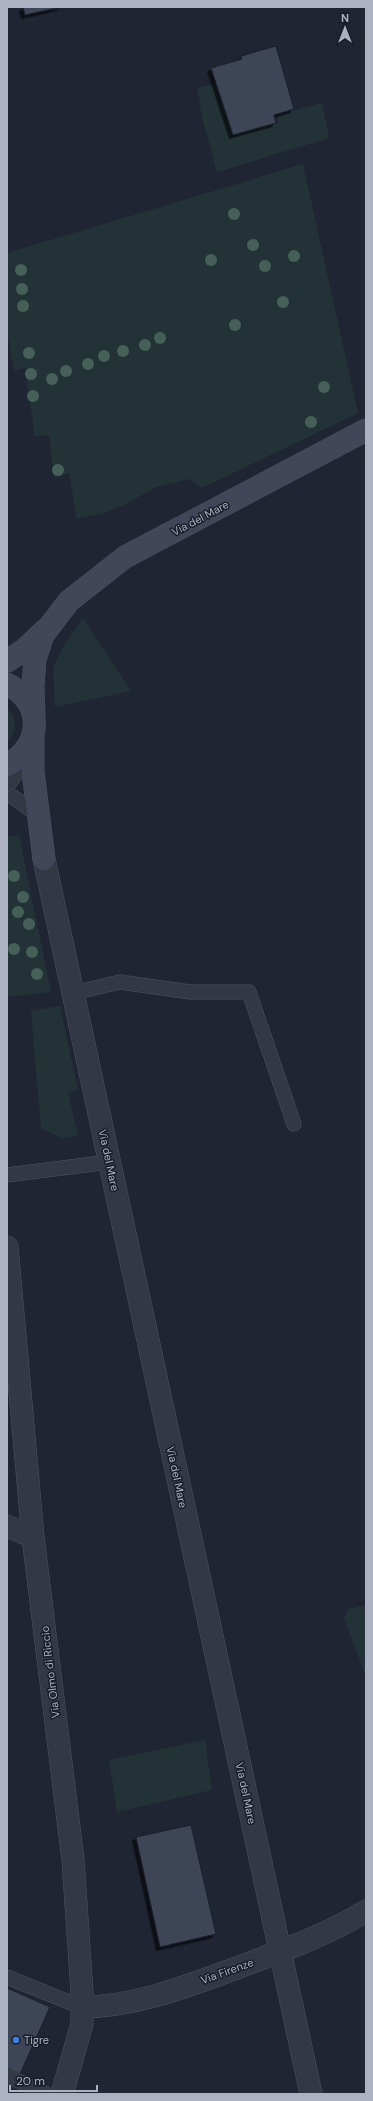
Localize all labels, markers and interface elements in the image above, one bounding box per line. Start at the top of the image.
north arrow [325,8,365,48]
text: N [341,11,349,25]
street label: Via del Mare [169,497,231,539]
street label: Via del Mare [96,1128,122,1192]
street label: Via del Mare [164,1445,190,1509]
street label: Via Olmo di Riccio [37,1625,63,1719]
street label: Via del Mare [233,1761,259,1825]
street label: Via Firenze [199,1955,255,1987]
place label: Tigre [24,2033,49,2047]
marker: Tigre [11,2035,21,2045]
scale bar [10,2067,97,2093]
text: 20 m [16,2073,45,2089]

